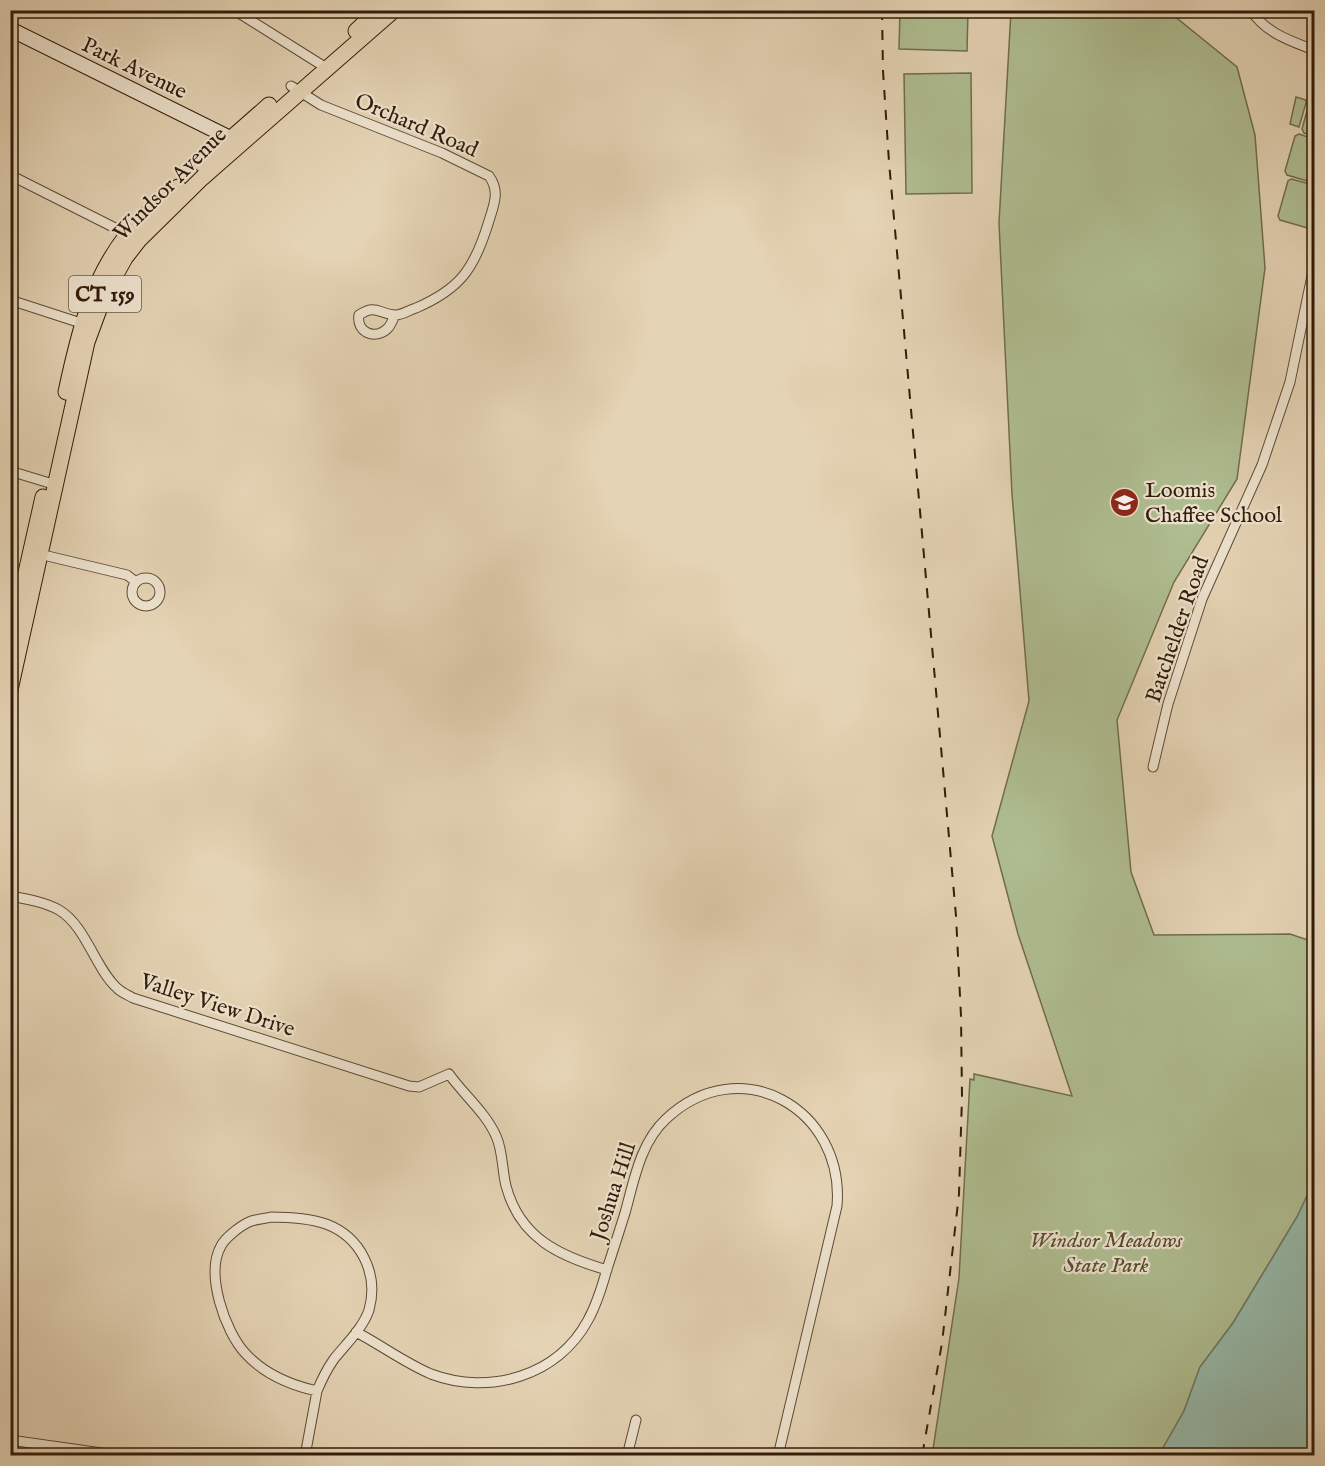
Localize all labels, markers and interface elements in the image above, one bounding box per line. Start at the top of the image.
street label: Park Avenue [77,31,191,106]
street label: Orchard Road [350,87,482,164]
street label: Windsor Avenue [107,121,233,247]
road number: CT 159 [69,276,141,312]
place label: Loomis Chaffee School [1145,477,1282,530]
school or university icon: Loomis Chaffee School [1108,486,1140,518]
street label: Batchelder Road [1140,552,1216,707]
street label: Valley View Drive [136,967,298,1044]
street label: Joshua Hill [584,1139,643,1247]
park label: Windsor Meadows State Park [1030,1227,1183,1280]

